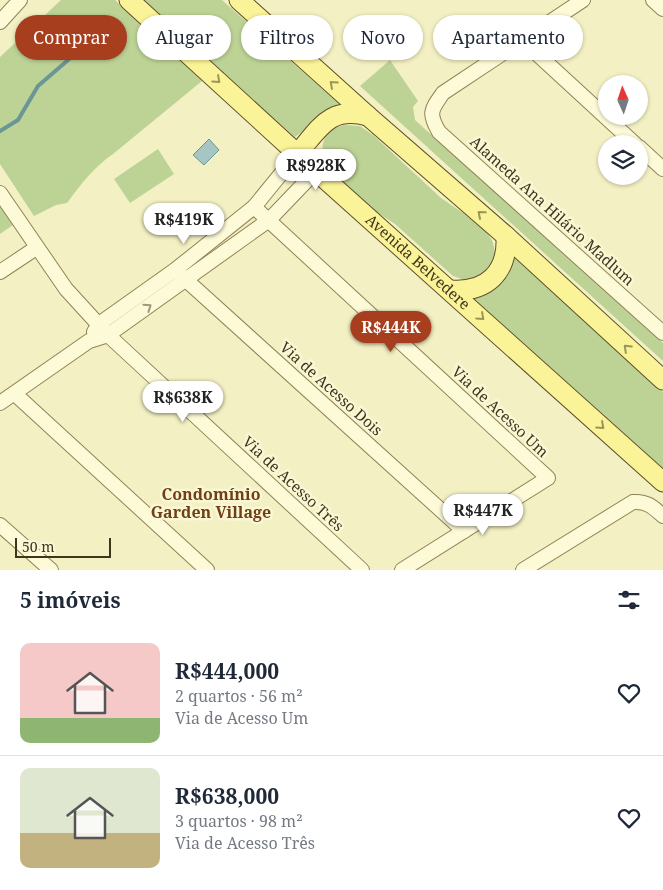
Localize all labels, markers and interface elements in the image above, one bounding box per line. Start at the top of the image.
chip: Comprar [15,15,127,60]
chip: Alugar [137,15,231,60]
chip: Filtros [241,15,333,60]
chip: Novo [343,15,423,60]
chip: Apartamento [433,15,583,60]
one-way arrow [212,74,221,83]
north arrow [598,75,648,125]
map controls [598,75,648,185]
one-way arrow [329,81,338,90]
street label: Alameda Ana Hilário Madlum [466,131,639,289]
button: layers [598,135,648,185]
pin: R$928K [275,148,357,191]
text: R$928K [286,154,346,176]
pin: R$419K [143,202,225,245]
text: R$419K [154,208,214,230]
street label: Avenida Belvedere [362,209,475,314]
one-way arrow [478,211,487,220]
one-way arrow [142,304,152,313]
pin: R$444K [350,310,432,353]
one-way arrow [475,311,484,320]
text: R$444K [361,316,421,338]
street label: Via de Acesso Dois [276,337,387,440]
one-way arrow [624,344,633,353]
street label: Via de Acesso Um [448,361,553,461]
pin: R$638K [142,380,224,423]
text: R$638K [153,386,213,408]
one-way arrow [596,420,605,429]
street label: Via de Acesso Três [239,431,349,535]
district label: Condomínio Garden Village [151,483,271,523]
pin: R$447K [442,494,524,536]
text: R$447K [453,499,513,521]
scale bar [15,535,111,558]
text: 50 m [22,537,55,556]
text: 5 imóveis [20,586,121,614]
icon: filters [615,586,643,614]
text: R$444,000 [175,657,279,685]
icon: home [60,663,120,723]
icon: heart [615,679,643,707]
text: 2 quartos · 56 m² [175,685,303,707]
text: Via de Acesso Um [175,707,308,729]
text: R$638,000 [175,782,279,810]
icon: home [60,788,120,848]
icon: heart [615,804,643,832]
text: 3 quartos · 98 m² [175,810,303,832]
text: Via de Acesso Três [175,832,315,854]

